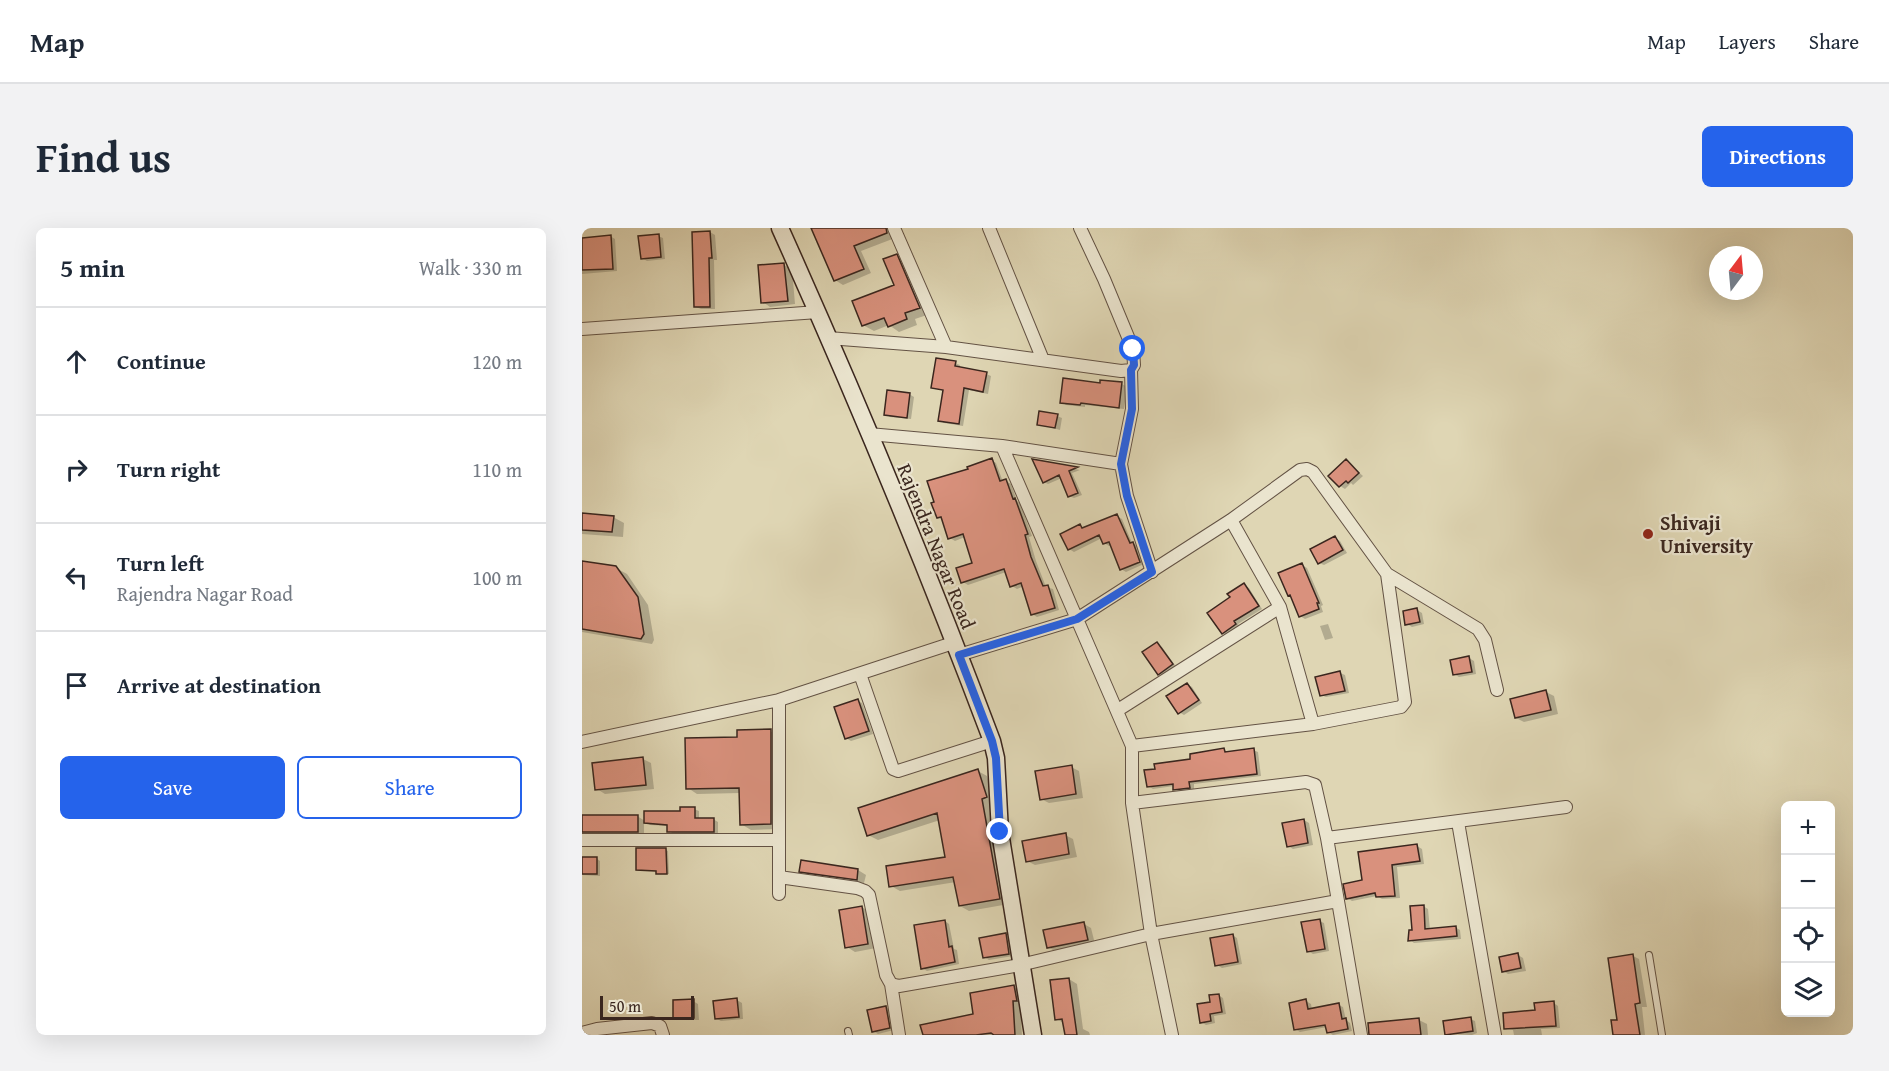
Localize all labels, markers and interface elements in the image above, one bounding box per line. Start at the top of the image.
text: Map [30,21,84,62]
text: Map [1647,26,1686,57]
text: Layers [1719,26,1776,57]
text: Share [1809,26,1859,57]
text: Find us [36,126,171,187]
button: Directions [1702,126,1853,187]
north arrow [1709,246,1763,300]
text: 5 min [60,248,125,287]
text: Walk · 330 m [419,253,522,282]
route start [1119,335,1145,361]
icon: ahead [60,345,93,378]
text: Continue [117,345,206,377]
text: 120 m [472,347,522,376]
icon: right [60,453,93,486]
text: Turn right [117,453,220,485]
text: 110 m [472,455,522,484]
street label: Rajendra Nagar Road [891,459,984,633]
place label: Shivaji University [1660,508,1754,560]
marker: Shivaji University [1641,527,1655,541]
text: Turn left [117,547,204,579]
icon: left [60,561,93,594]
text: 100 m [472,563,522,592]
text: Rajendra Nagar Road [117,579,293,608]
icon: arrive [60,669,93,702]
text: Arrive at destination [117,669,321,701]
button: Save [60,756,285,819]
button: Share [297,756,522,819]
map controls [1781,801,1835,1017]
button: + [1781,801,1835,855]
route end [986,818,1012,844]
button: − [1781,855,1835,909]
button: locate [1781,909,1835,963]
button: layers [1781,963,1835,1017]
scale bar [600,993,694,1020]
text: 50 m [609,994,641,1018]

